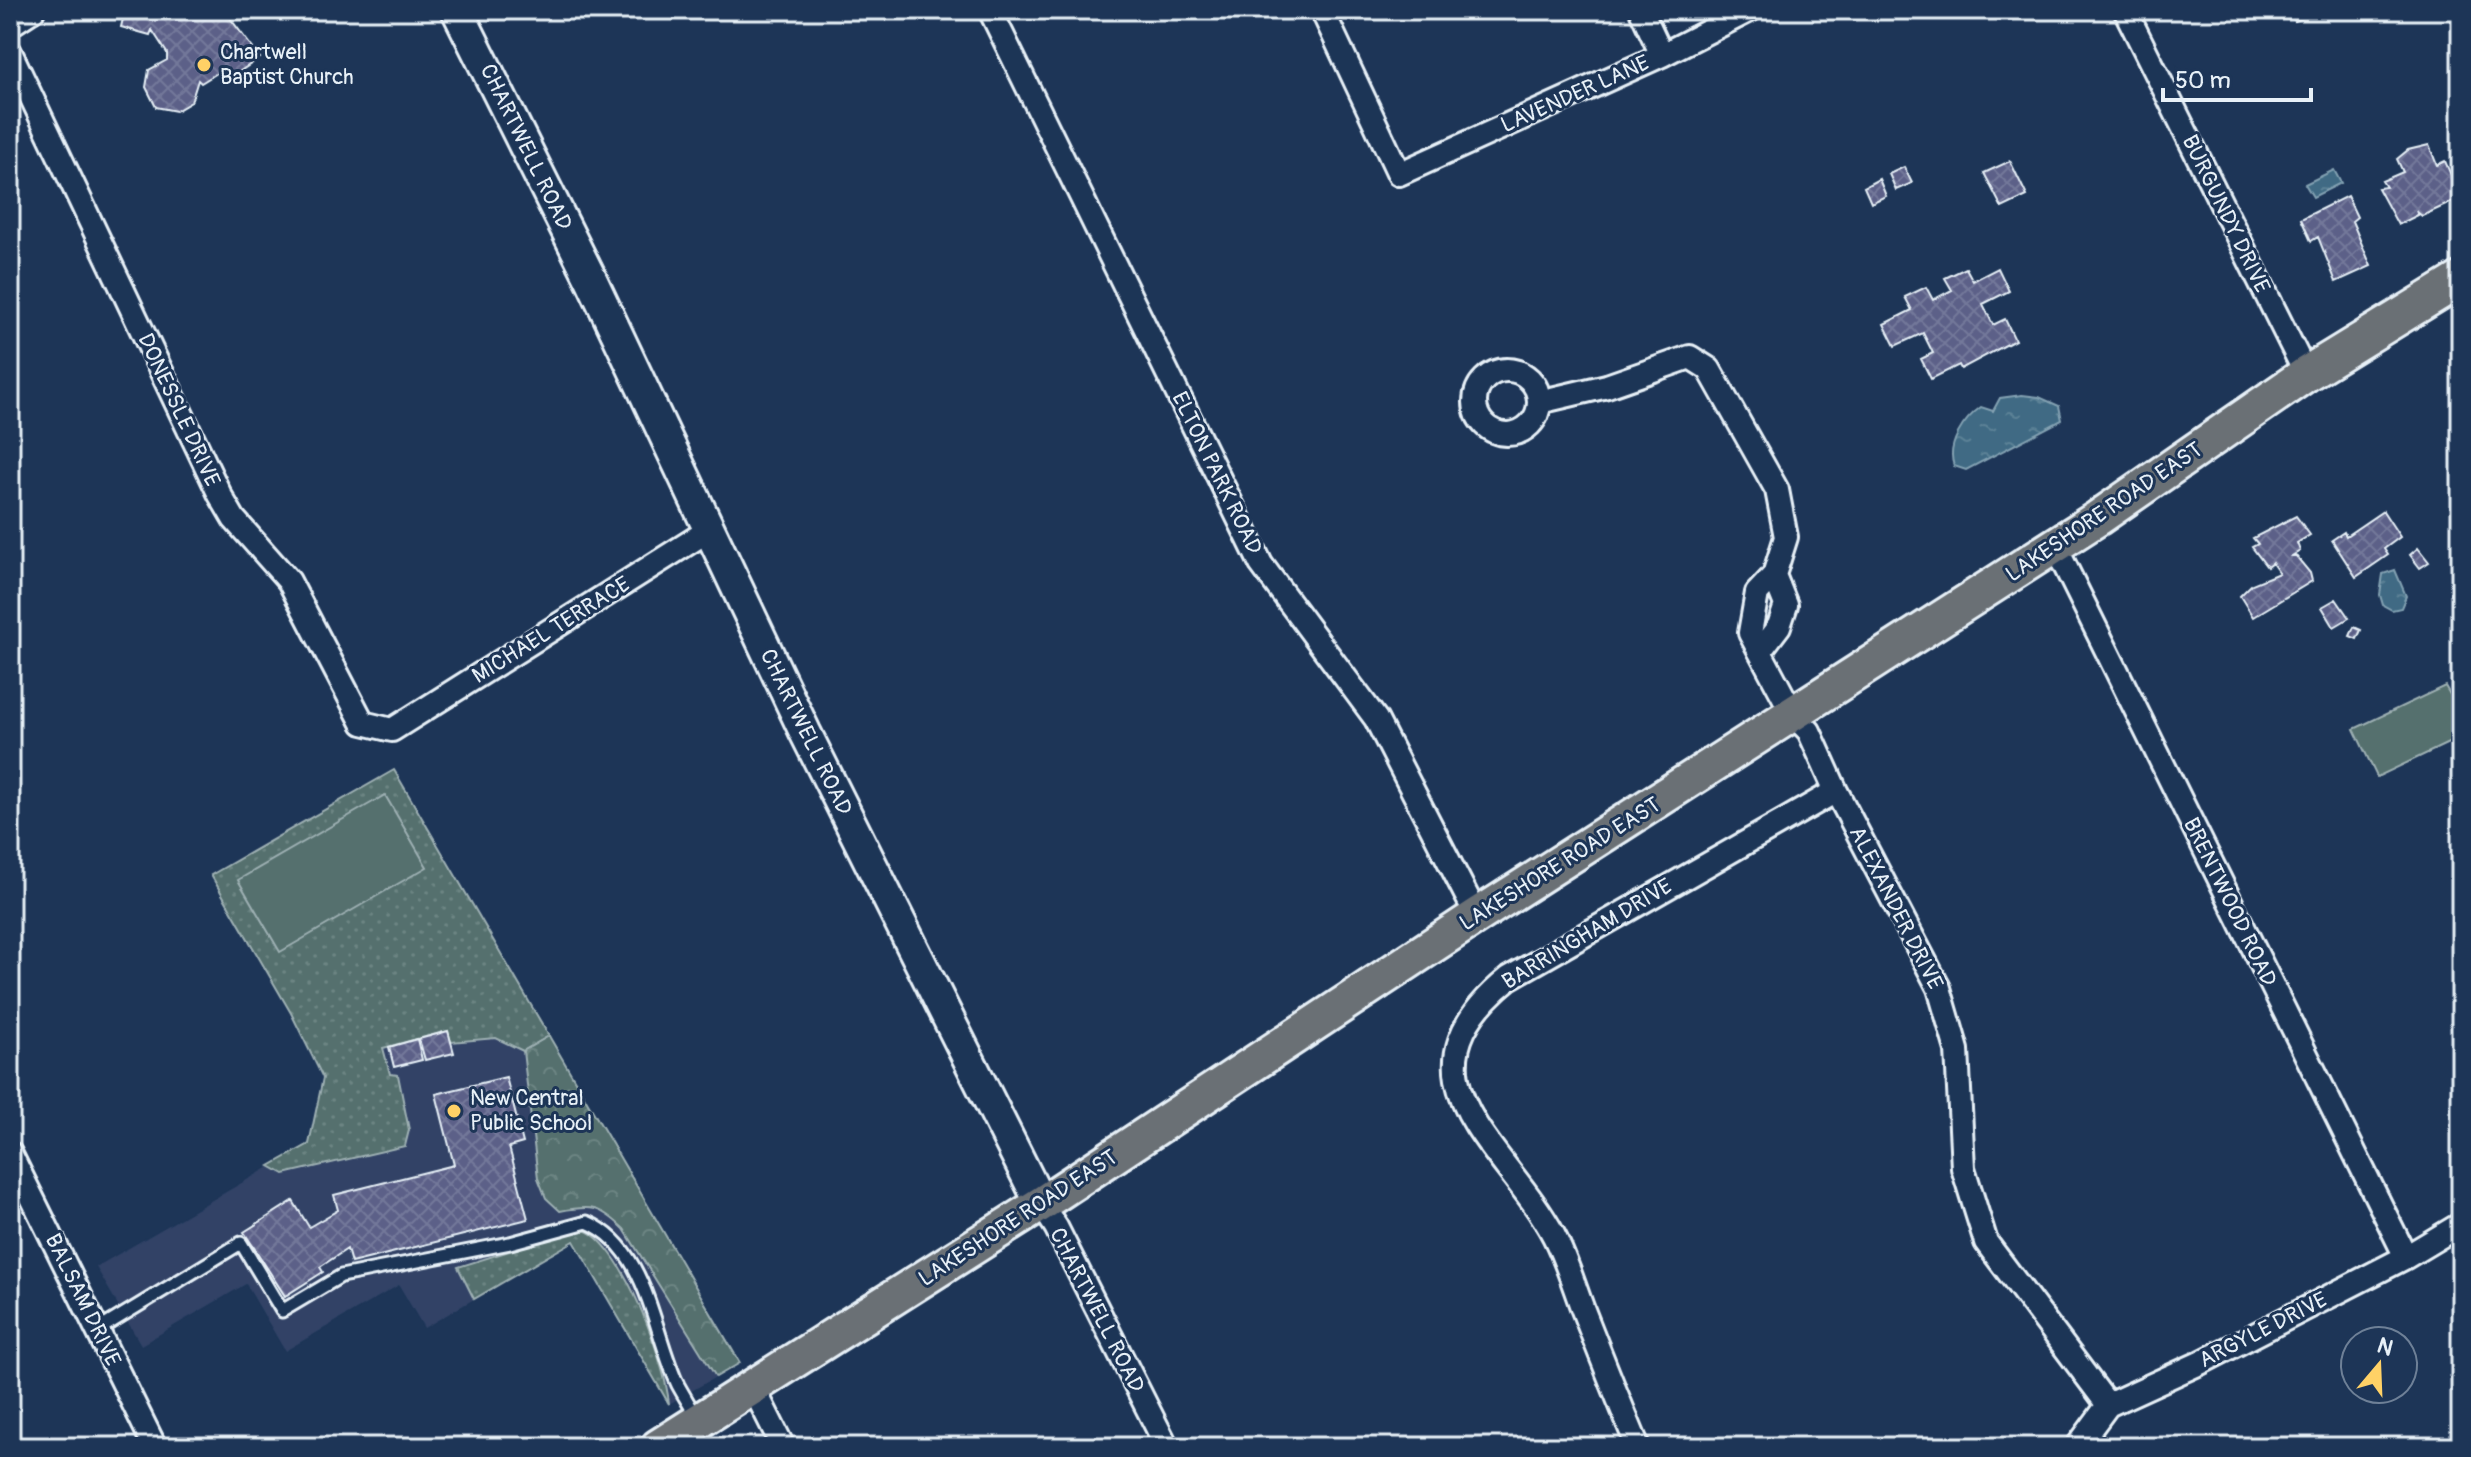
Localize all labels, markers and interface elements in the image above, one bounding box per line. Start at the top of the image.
place label: Chartwell Baptist Church [220,38,354,91]
street label: LAVENDER LANE [1496,49,1654,139]
scale bar [2163,52,2311,102]
marker: Chartwell Baptist Church [195,56,213,74]
street label: CHARTWELL ROAD [474,59,578,235]
text: 50 m [2175,66,2231,95]
street label: BURGUNDY DRIVE [2176,130,2276,298]
street label: DONESSLE DRIVE [131,329,227,491]
street label: ELTON PARK ROAD [1166,387,1268,559]
street label: LAKESHORE ROAD EAST [2000,436,2208,588]
street label: MICHAEL TERRACE [467,570,635,690]
street label: CHARTWELL ROAD [754,644,858,820]
street label: LAKESHORE ROAD EAST [1454,791,1666,937]
street label: BRENTWOOD ROAD [2177,813,2283,991]
street label: ALEXANDER DRIVE [1843,822,1949,994]
street label: BARRINGHAM DRIVE [1497,872,1677,996]
place label: New Central Public School [470,1084,592,1137]
marker: New Central Public School [445,1102,463,1120]
street label: LAKESHORE ROAD EAST [913,1143,1123,1293]
street label: CHARTWELL ROAD [1043,1223,1151,1397]
street label: BALSAM DRIVE [39,1229,127,1371]
street label: ARGYLE DRIVE [2194,1286,2332,1374]
north arrow [2339,1325,2419,1405]
text: N [2374,1331,2397,1363]

